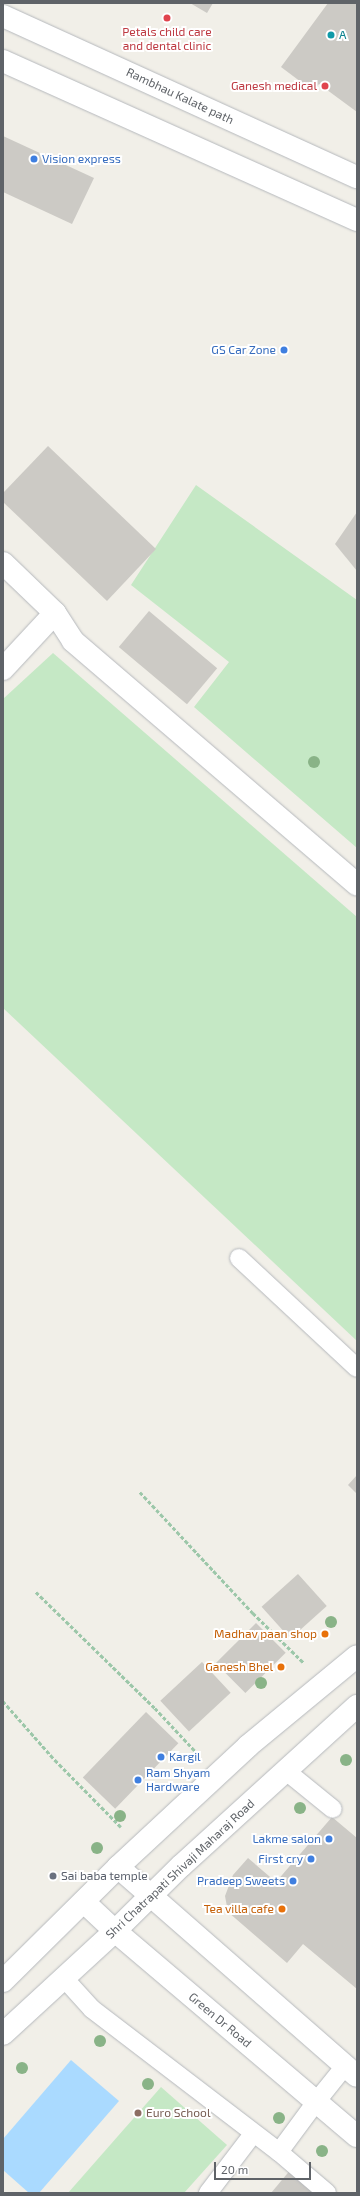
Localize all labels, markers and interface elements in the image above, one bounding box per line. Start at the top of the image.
marker: Petals child care and dental clinic [161,12,173,24]
place label: Petals child care and dental clinic [122,25,212,53]
place label: A [339,28,346,42]
marker: A [326,30,336,40]
street label: Rambhau Kalate path [124,65,236,127]
place label: Ganesh medical [231,79,317,93]
marker: Ganesh medical [320,81,330,91]
place label: Vision express [42,152,121,166]
marker: Vision express [29,154,39,164]
place label: GS Car Zone [211,343,276,357]
marker: GS Car Zone [279,345,289,355]
place label: Madhav paan shop [214,1627,317,1641]
marker: Madhav paan shop [320,1629,330,1639]
place label: Ganesh Bhel [205,1660,273,1674]
marker: Ganesh Bhel [276,1662,286,1672]
place label: Kargil [169,1750,201,1764]
marker: Kargil [156,1752,166,1762]
place label: Ram Shyam Hardware [146,1766,210,1794]
marker: Ram Shyam Hardware [133,1775,143,1785]
street label: Shri Chatrapati Shivaji Maharaj Road [103,1796,257,1942]
place label: Lakme salon [252,1832,321,1846]
marker: Lakme salon [324,1834,334,1844]
place label: First cry [258,1852,303,1866]
marker: First cry [306,1854,316,1864]
place label: Sai baba temple [61,1869,148,1883]
marker: Sai baba temple [48,1871,58,1881]
place label: Pradeep Sweets [197,1874,285,1888]
marker: Pradeep Sweets [288,1876,298,1886]
place label: Tea villa cafe [204,1902,274,1916]
marker: Tea villa cafe [277,1904,287,1914]
street label: Green Dr Road [186,1989,254,2051]
place label: Euro School [146,2106,210,2120]
marker: Euro School [133,2108,143,2118]
scale bar [216,2154,313,2180]
text: 20 m [221,2162,248,2176]

